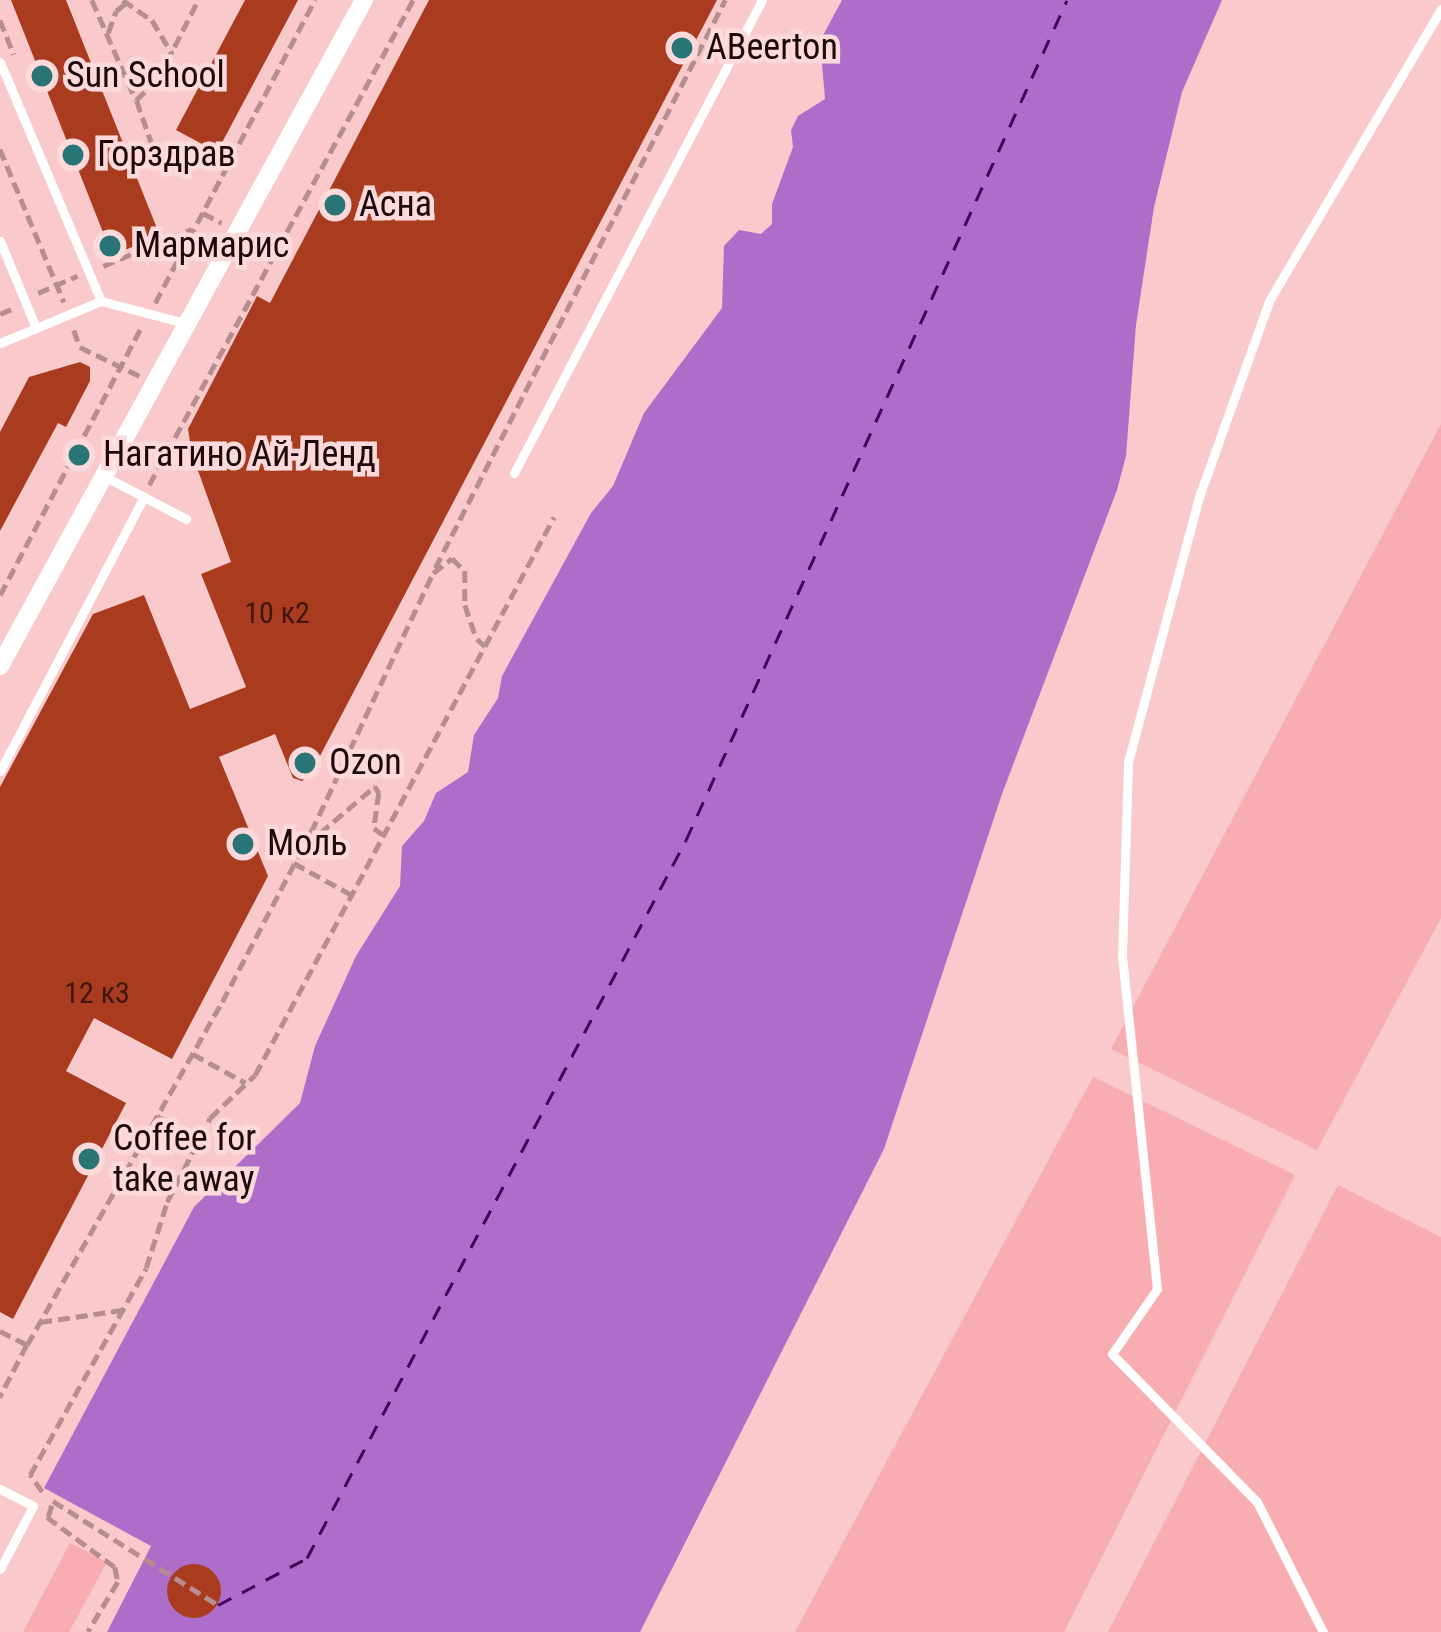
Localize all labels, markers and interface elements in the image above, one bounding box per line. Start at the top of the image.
place label: ABeerton [706,26,838,70]
marker: ABeerton [669,35,695,61]
place label: Sun School [66,54,225,98]
marker: Sun School [29,63,55,89]
place label: Горздрав [97,133,236,177]
marker: Горздрав [60,142,86,168]
place label: Асна [359,183,432,227]
marker: Асна [322,192,348,218]
place label: Мармарис [134,224,289,268]
marker: Мармарис [97,233,123,259]
place label: Нагатино Ай-Ленд [103,433,376,477]
marker: Нагатино Ай-Ленд [66,442,92,468]
house number: 10 к2 [244,595,310,631]
place label: Ozon [329,741,402,785]
marker: Ozon [292,750,318,776]
place label: Моль [267,822,348,866]
marker: Моль [230,831,256,857]
house number: 12 к3 [64,975,130,1011]
place label: Coffee for take away [113,1116,256,1201]
marker: Coffee for take away [76,1146,102,1172]

